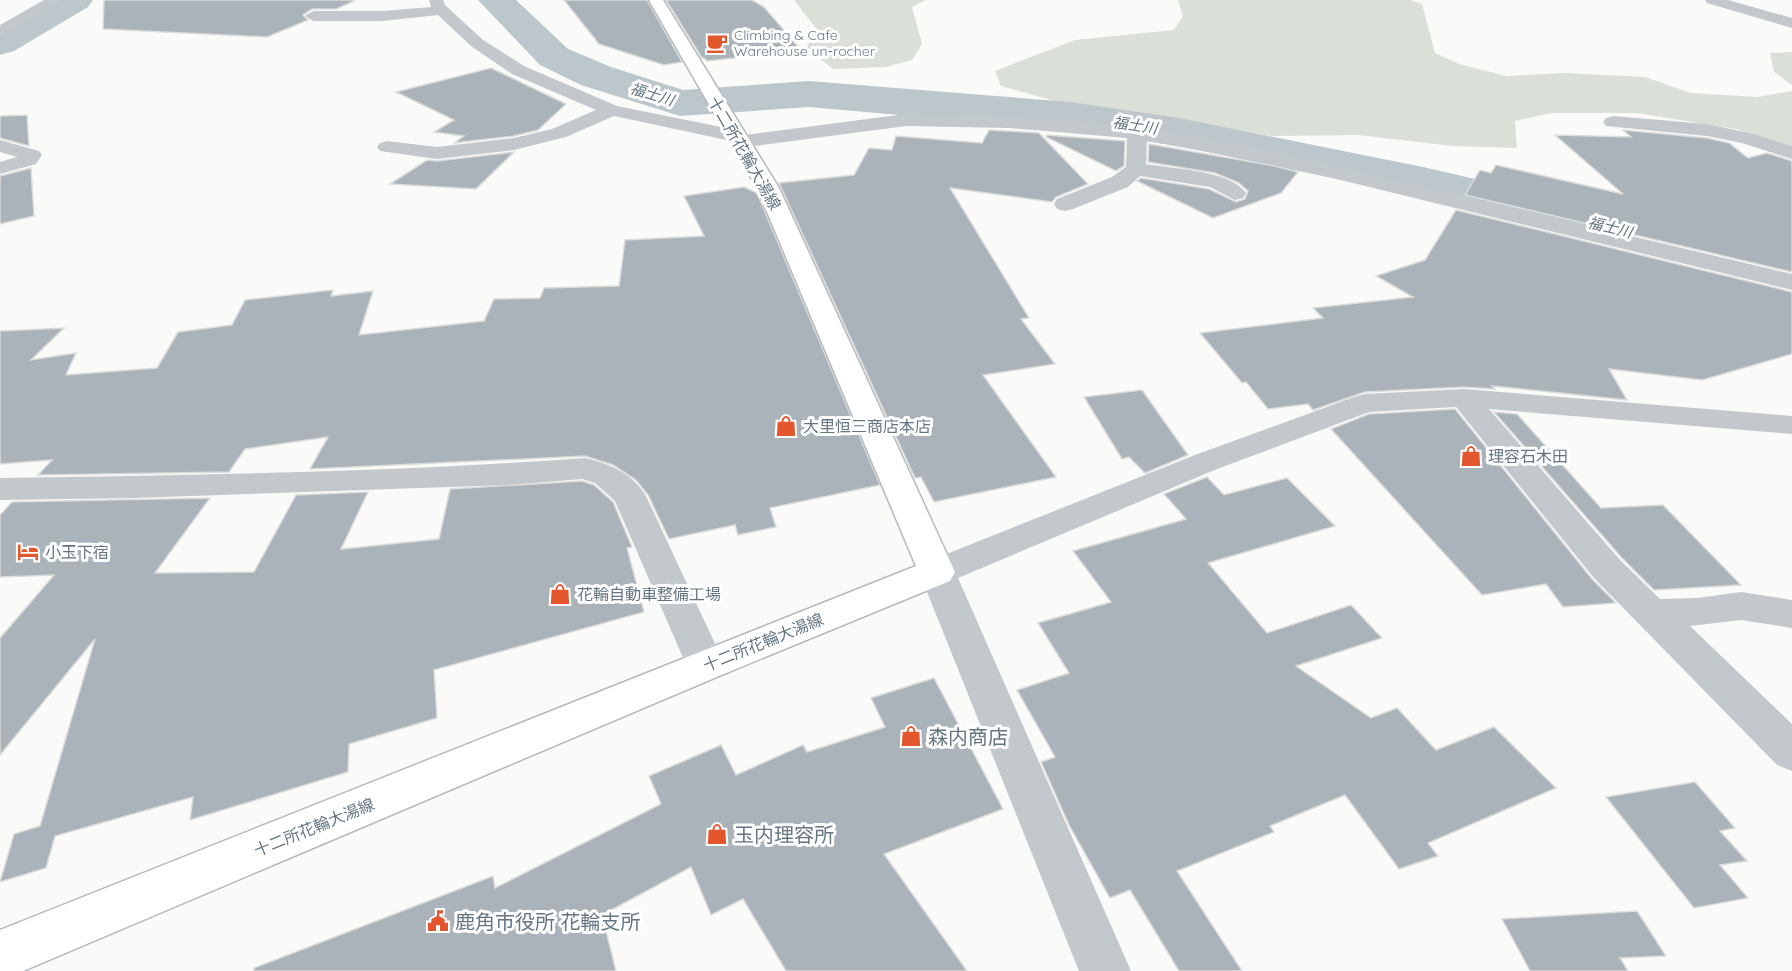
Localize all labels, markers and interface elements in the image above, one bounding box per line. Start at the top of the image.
place label: Climbing & Cafe Warehouse un-rocher [734,26,876,60]
cafe icon: Climbing & Cafe Warehouse un-rocher [705,31,729,55]
water label: 福士川 [628,78,678,110]
street label: 十二所花輪大湯線 [704,93,786,213]
water label: 福士川 [1111,112,1161,138]
water label: 福士川 [1586,212,1636,242]
shop icon: 大里恒三商店本店 [774,414,798,438]
place label: 大里恒三商店本店 [803,416,931,436]
shop icon: 理容石木田 [1459,444,1483,468]
place label: 理容石木田 [1488,446,1568,466]
hotel icon: 小玉下宿 [16,540,40,564]
place label: 小玉下宿 [45,542,109,562]
shop icon: 花輪自動車整備工場 [548,582,572,606]
place label: 花輪自動車整備工場 [577,584,721,604]
street label: 十二所花輪大湯線 [700,609,826,675]
shop icon: 森内商店 [899,724,923,748]
place label: 森内商店 [928,724,1008,749]
street label: 十二所花輪大湯線 [251,794,377,860]
shop icon: 玉内理容所 [705,822,729,846]
place label: 玉内理容所 [734,822,834,847]
public building icon: 鹿角市役所 花輪支所 [426,909,450,933]
place label: 鹿角市役所 花輪支所 [455,909,640,934]

